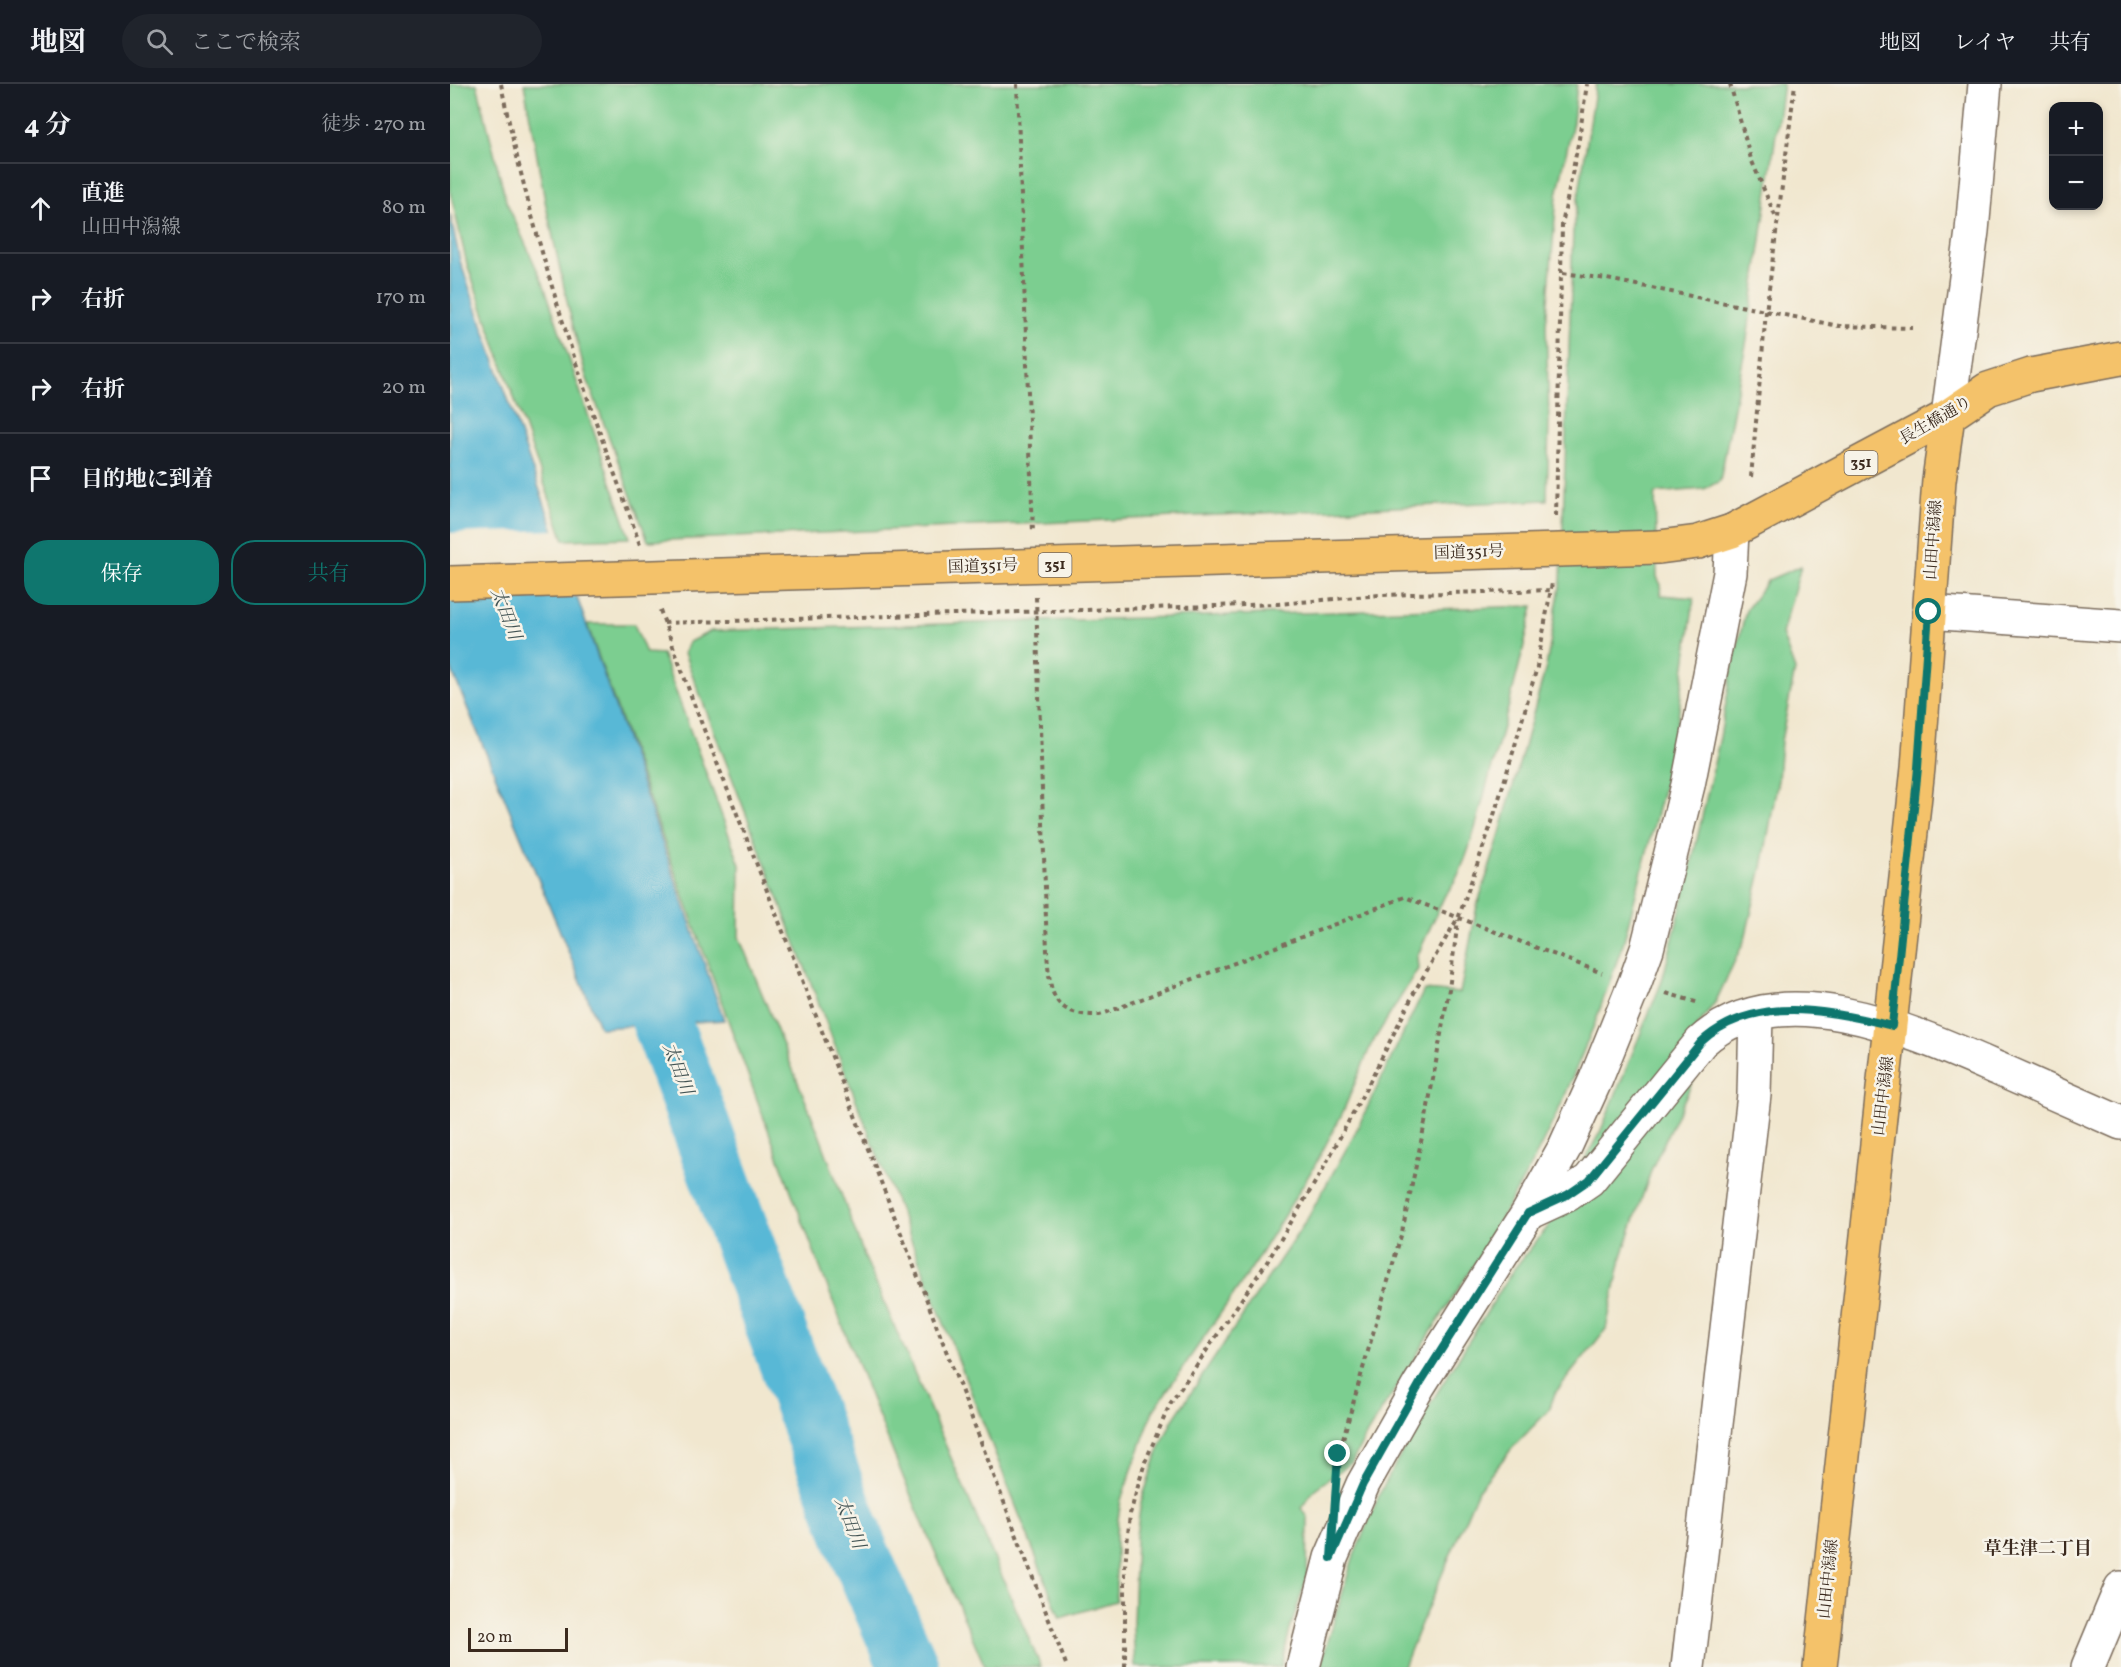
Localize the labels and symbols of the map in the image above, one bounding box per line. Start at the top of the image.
street label: 長生橋通り [1896,391,1976,451]
road number: 351 [1844,451,1878,475]
street label: 山田中潟線 [1920,499,1948,581]
street label: 国道351号 [1434,541,1504,565]
road number: 351 [1038,553,1072,577]
street label: 国道351号 [948,555,1018,579]
water label: 太田川 [484,584,527,646]
route start [1915,598,1941,624]
water label: 太田川 [656,1039,699,1101]
street label: 山田中潟線 [1868,1055,1900,1137]
route end [1324,1440,1350,1466]
water label: 太田川 [828,1493,871,1555]
district label: 草生津二丁目 [1984,1537,2092,1562]
street label: 山田中潟線 [1814,1538,1844,1620]
scale bar [468,1625,568,1652]

